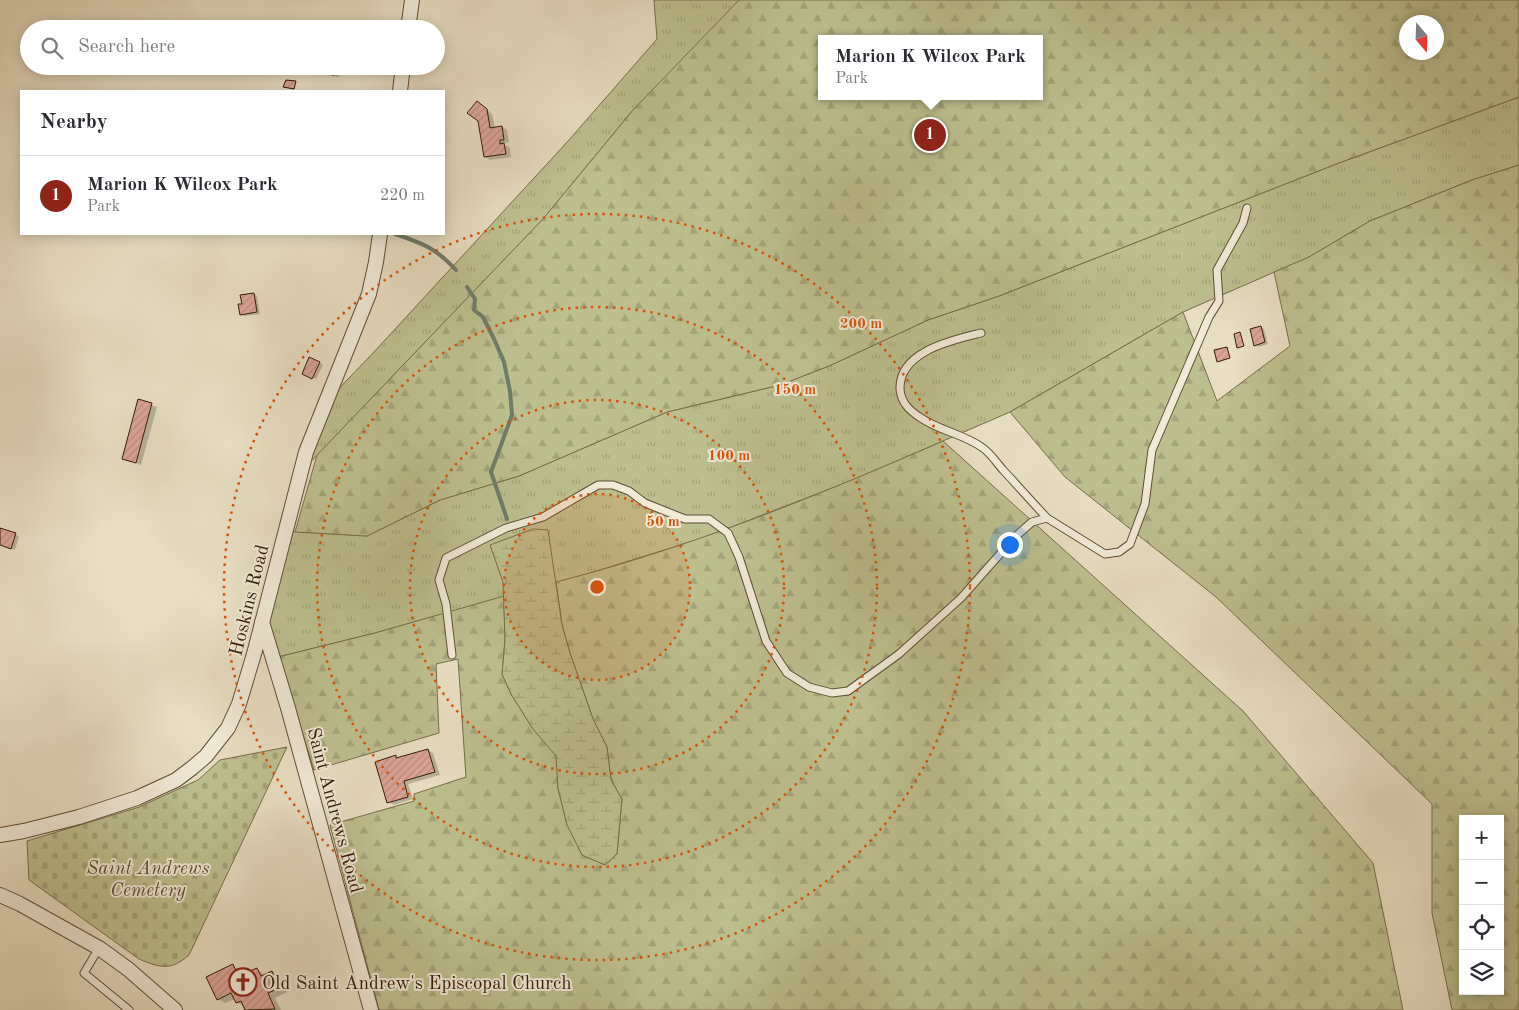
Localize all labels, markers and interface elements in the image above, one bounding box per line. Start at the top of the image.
north arrow [1399,15,1444,60]
search box [20,20,445,75]
icon: search [38,34,66,62]
popup [818,35,1043,100]
text: Search here [78,38,175,57]
text: Marion K Wilcox Park [835,48,1026,67]
text: Park [835,71,868,87]
text: Nearby [40,112,108,133]
pin: 1 [914,116,946,154]
text: Marion K Wilcox Park [87,176,278,195]
text: 1 [51,188,61,204]
text: 220 m [380,188,425,204]
text: Park [87,199,120,215]
text: 200 m [840,317,882,332]
text: 150 m [774,383,816,398]
text: 100 m [708,449,750,464]
text: 50 m [646,515,680,530]
your location [997,532,1023,558]
street label: Hoskins Road [227,543,273,658]
centre of rings [588,578,606,596]
street label: Saint Andrews Road [302,726,365,895]
map controls [1459,815,1504,995]
button: + [1459,815,1504,860]
park label: Saint Andrews Cemetery [87,860,209,901]
button: − [1459,860,1504,905]
button: locate [1459,905,1504,950]
button: layers [1459,950,1504,995]
church icon: Old Saint Andrew's Episcopal Church [228,967,258,997]
place label: Old Saint Andrew's Episcopal Church [262,975,572,994]

